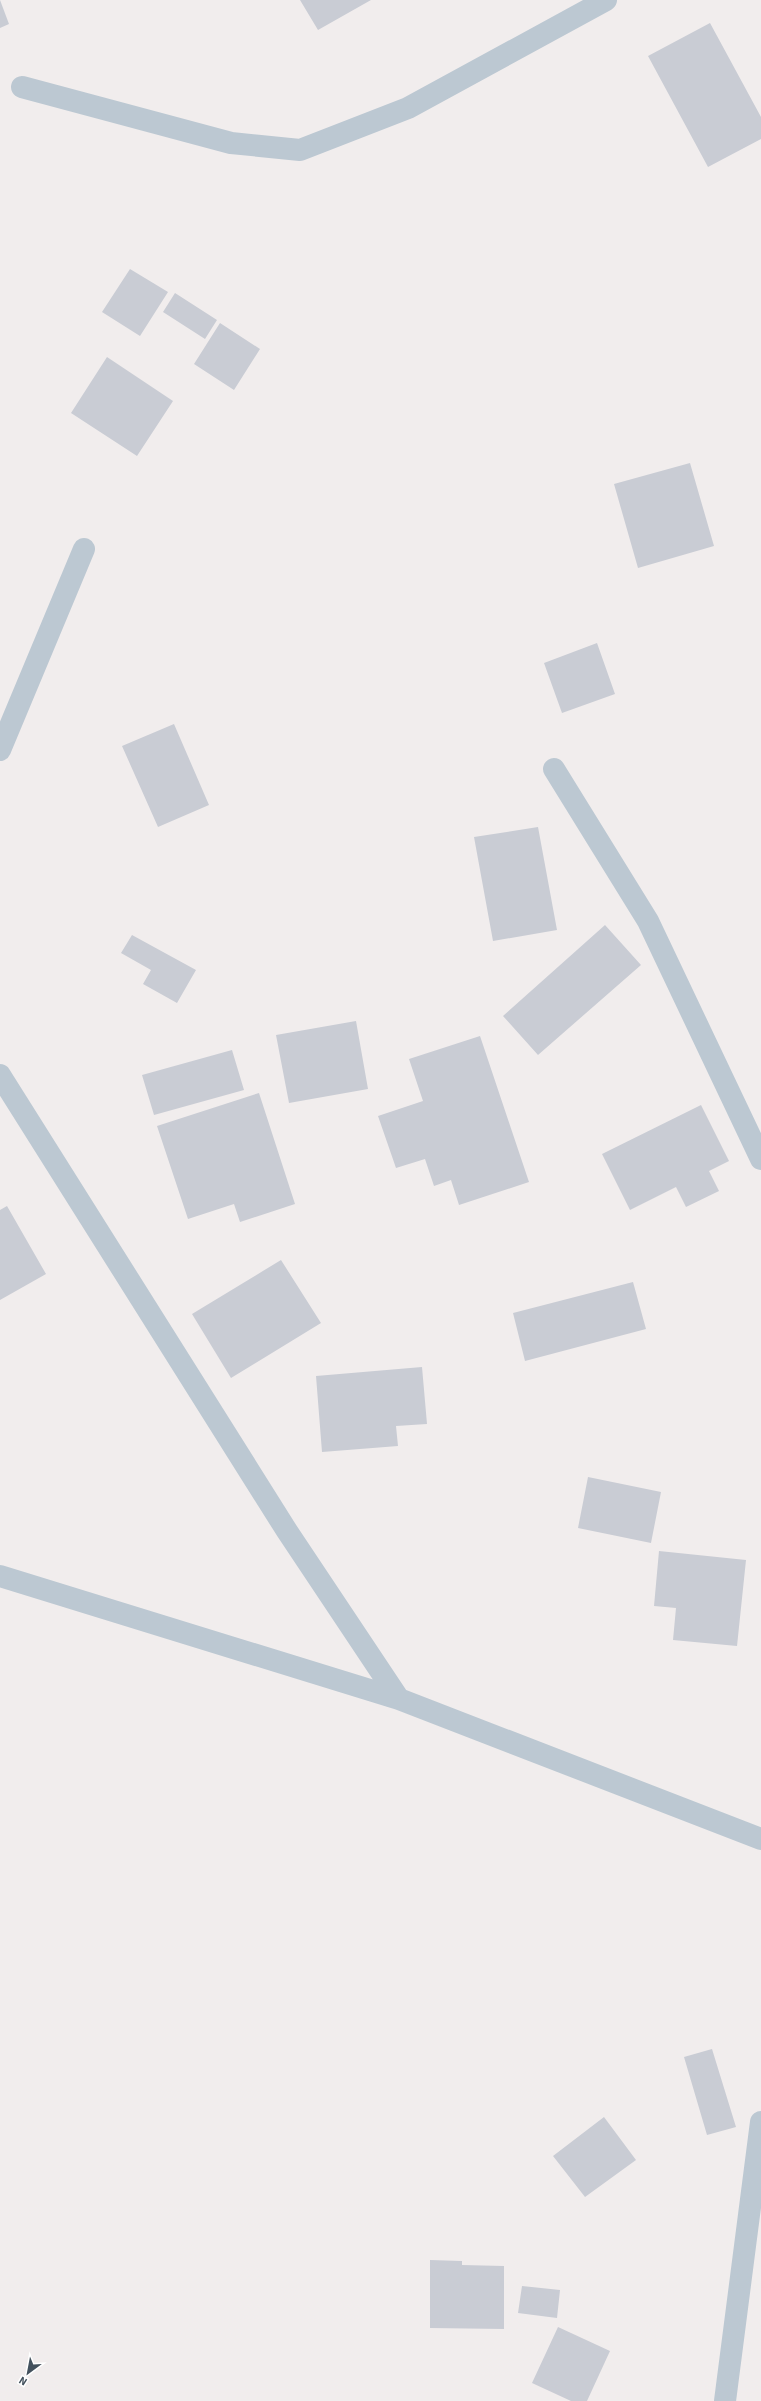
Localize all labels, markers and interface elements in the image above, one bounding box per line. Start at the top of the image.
north arrow [8,2353,48,2393]
text: N [16,2373,30,2389]

